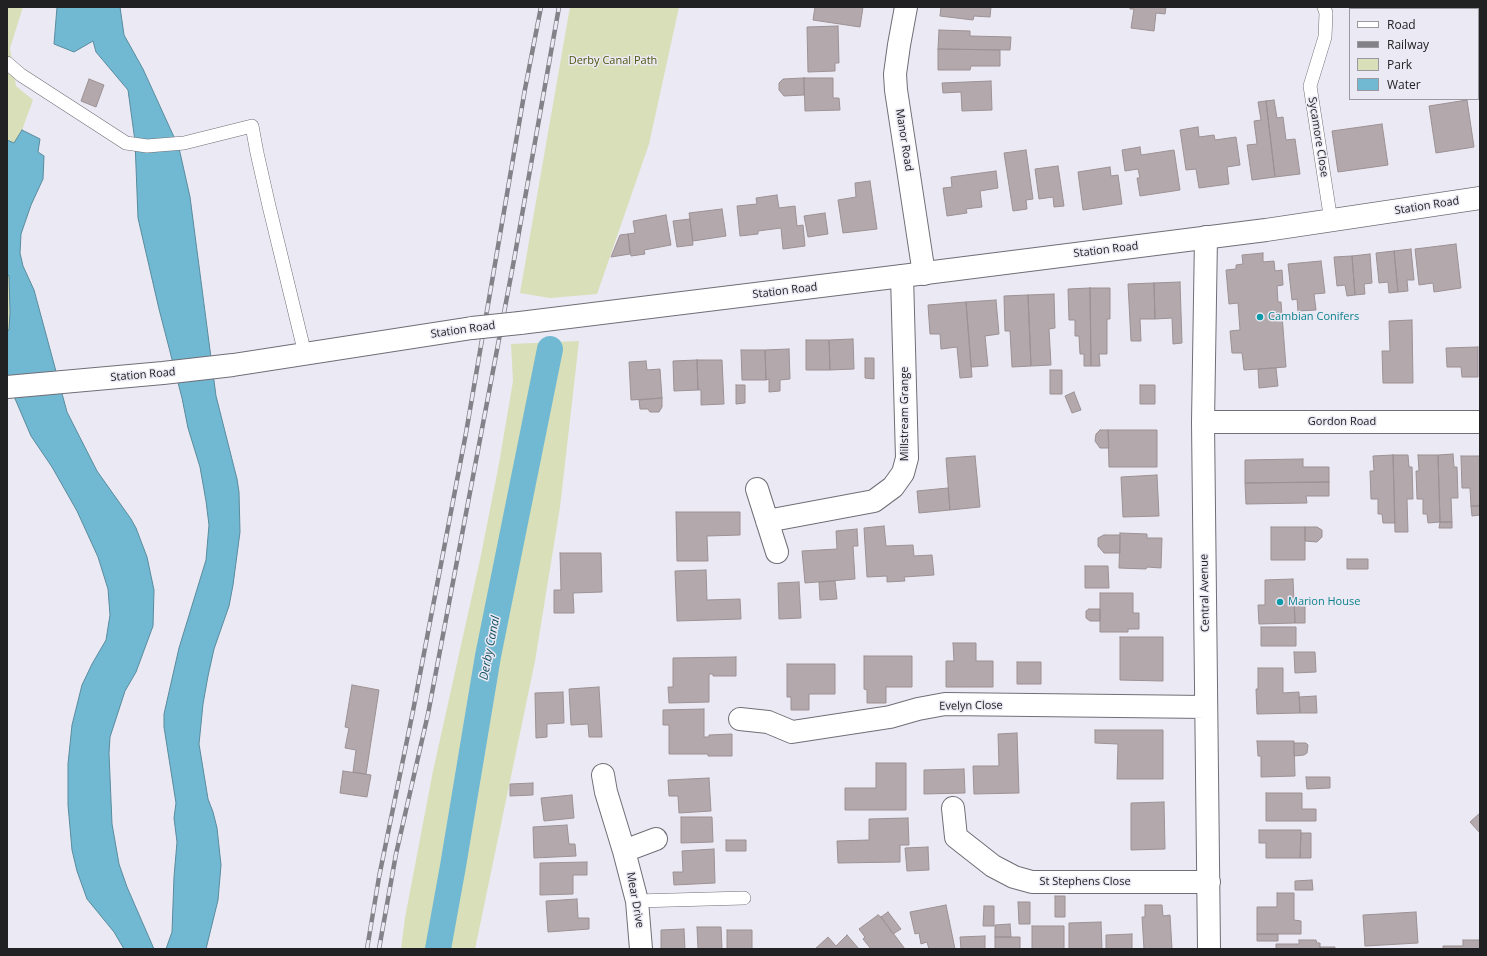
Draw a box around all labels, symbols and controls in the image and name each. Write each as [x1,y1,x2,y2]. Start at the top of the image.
legend [1349,8,1479,100]
text: Road [1387,16,1416,33]
text: Railway [1387,36,1429,53]
park label: Derby Canal Path [569,54,657,68]
text: Park [1387,56,1412,73]
text: Water [1387,76,1421,93]
street label: Sycamore Close [1305,96,1331,178]
street label: Manor Road [893,108,915,172]
street label: Station Road [1394,194,1460,218]
street label: Station Road [1073,239,1139,261]
street label: Station Road [752,280,818,302]
place label: Cambian Conifers [1268,310,1359,324]
marker: Cambian Conifers [1255,312,1265,322]
street label: Station Road [430,319,496,341]
street label: Station Road [110,366,176,384]
street label: Millstream Grange [898,367,912,461]
street label: Gordon Road [1308,415,1376,429]
street label: Central Avenue [1198,554,1212,632]
place label: Marion House [1288,595,1360,609]
marker: Marion House [1275,597,1285,607]
water label: Derby Canal [477,615,503,681]
street label: Evelyn Close [939,699,1003,713]
street label: Mear Drive [624,871,646,929]
street label: St Stephens Close [1039,875,1131,889]

